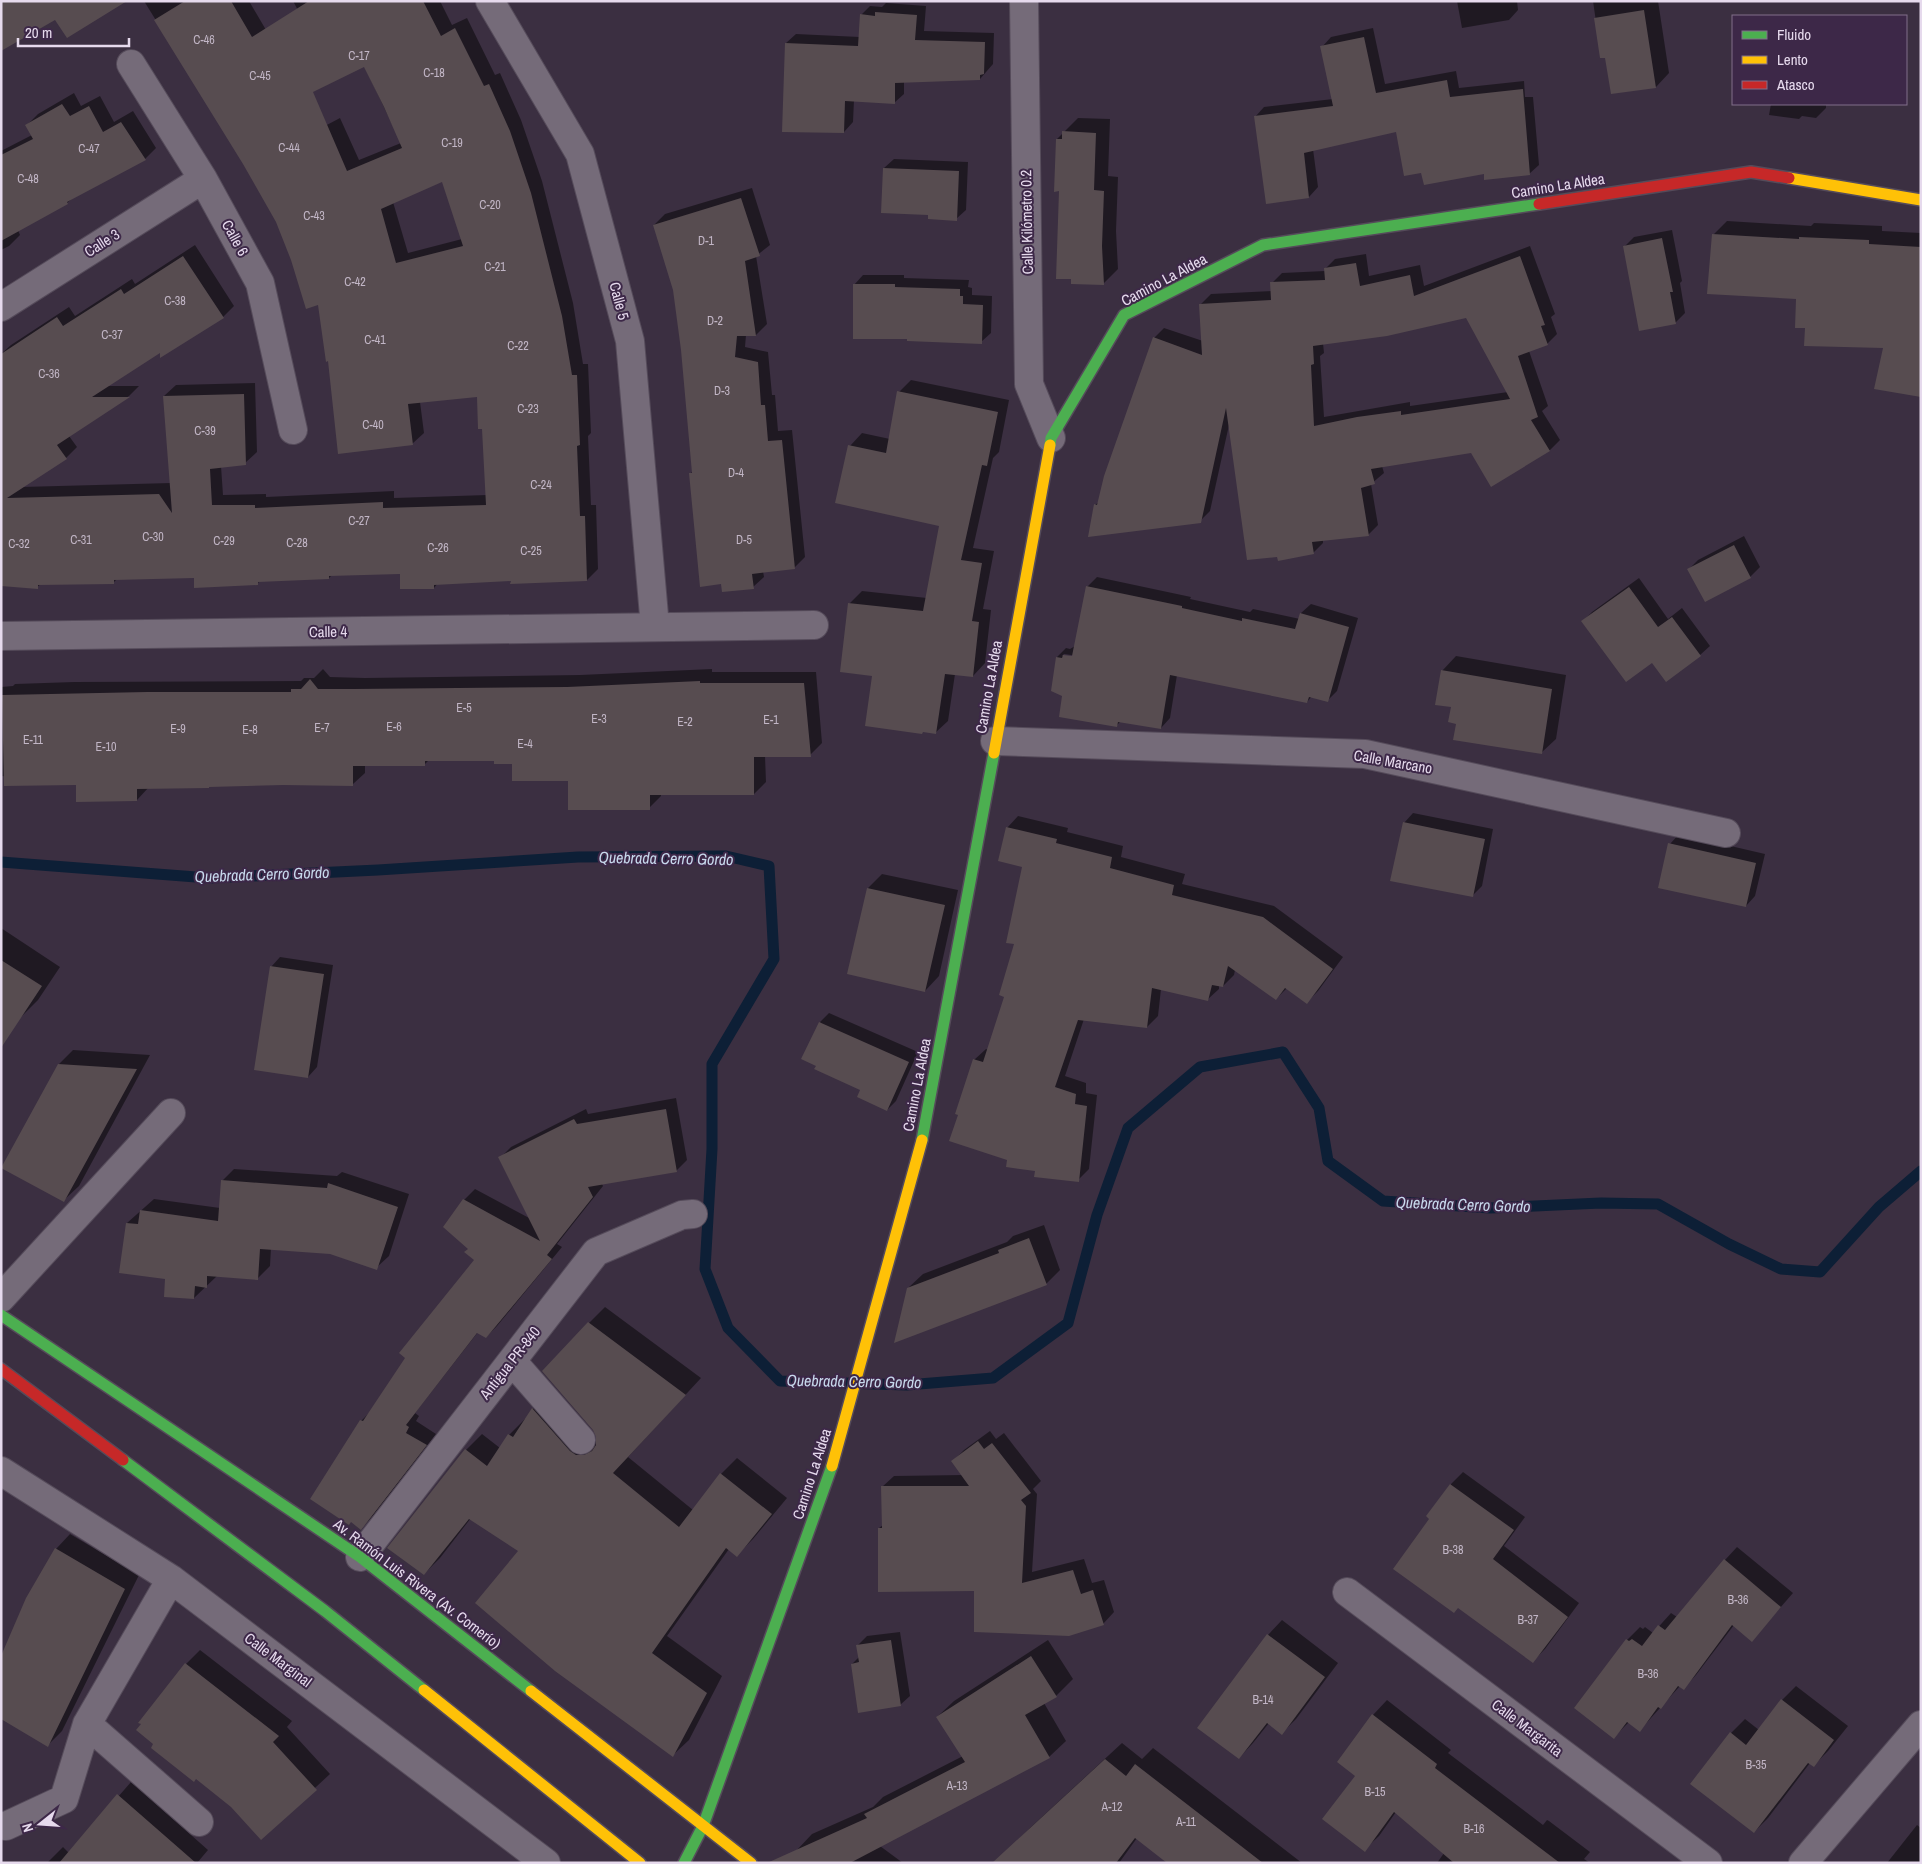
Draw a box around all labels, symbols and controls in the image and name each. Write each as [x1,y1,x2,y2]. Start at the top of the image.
scale bar [18,15,129,47]
legend [1732,15,1907,105]
text: 20 m [25,22,52,43]
text: Fluido [1777,24,1811,45]
house number: C-46 [193,32,215,48]
house number: C-17 [348,48,370,64]
text: Lento [1777,49,1808,70]
house number: C-18 [423,65,445,81]
house number: C-45 [249,68,271,84]
text: Atasco [1776,74,1815,95]
house number: C-19 [441,135,463,151]
house number: C-44 [278,140,300,156]
house number: C-47 [78,141,100,157]
street label: Camino La Aldea [1510,168,1606,203]
street label: Calle Kilómetro 0.2 [1015,169,1038,274]
house number: C-48 [17,171,39,187]
house number: C-20 [479,197,501,213]
house number: C-43 [303,208,325,224]
street label: Calle 6 [217,216,254,260]
street label: Calle 3 [80,223,124,262]
house number: D-1 [698,233,714,249]
street label: Camino La Aldea [1117,248,1210,311]
house number: C-21 [484,259,506,275]
house number: C-42 [344,274,366,290]
street label: Calle 5 [604,280,635,322]
house number: C-38 [164,293,186,309]
house number: D-2 [707,313,723,329]
house number: C-37 [101,327,123,343]
house number: C-41 [364,332,386,348]
house number: C-22 [507,338,529,354]
house number: C-36 [38,366,60,382]
house number: D-3 [714,383,730,399]
house number: C-23 [517,401,539,417]
house number: C-40 [362,417,384,433]
house number: C-39 [194,423,216,439]
house number: D-4 [728,465,744,481]
house number: C-24 [530,477,552,493]
house number: C-27 [348,513,370,529]
house number: C-30 [142,529,164,545]
house number: C-31 [70,532,92,548]
house number: D-5 [736,532,752,548]
house number: C-29 [213,533,235,549]
house number: C-28 [286,535,308,551]
house number: C-32 [8,536,30,552]
house number: C-26 [427,540,449,556]
house number: C-25 [520,543,542,559]
street label: Calle 4 [309,621,347,642]
street label: Camino La Aldea [970,638,1007,735]
house number: E-5 [456,700,472,716]
house number: E-3 [591,711,607,727]
house number: E-1 [763,712,779,728]
house number: E-2 [677,714,693,730]
house number: E-6 [386,719,402,735]
house number: E-7 [314,720,330,736]
house number: E-9 [170,721,186,737]
house number: E-8 [242,722,258,738]
house number: E-11 [23,732,44,748]
house number: E-4 [517,736,533,752]
house number: E-10 [96,739,116,755]
street label: Calle Marcano [1352,744,1434,779]
water label: Quebrada Cerro Gordo [598,846,734,870]
water label: Quebrada Cerro Gordo [194,861,330,887]
street label: Camino La Aldea [897,1036,936,1133]
water label: Quebrada Cerro Gordo [1395,1191,1531,1217]
street label: Antigua PR-840 [474,1322,545,1404]
water label: Quebrada Cerro Gordo [786,1369,922,1393]
street label: Camino La Aldea [787,1426,836,1522]
street label: Av. Ramón Luis Rivera (Av. Comerío) [328,1513,505,1654]
house number: B-38 [1443,1542,1463,1558]
house number: B-36 [1728,1592,1748,1608]
house number: B-37 [1518,1612,1539,1628]
street label: Calle Marginal [240,1627,316,1692]
house number: B-36 [1638,1666,1658,1682]
house number: B-14 [1253,1692,1274,1708]
street label: Calle Margarita [1487,1694,1567,1761]
house number: B-35 [1746,1757,1767,1773]
house number: A-13 [946,1778,967,1794]
house number: B-15 [1365,1784,1386,1800]
north arrow [15,1799,65,1849]
house number: A-12 [1101,1799,1122,1815]
house number: A-11 [1175,1814,1197,1830]
text: N [18,1821,37,1834]
house number: B-16 [1464,1821,1484,1837]

